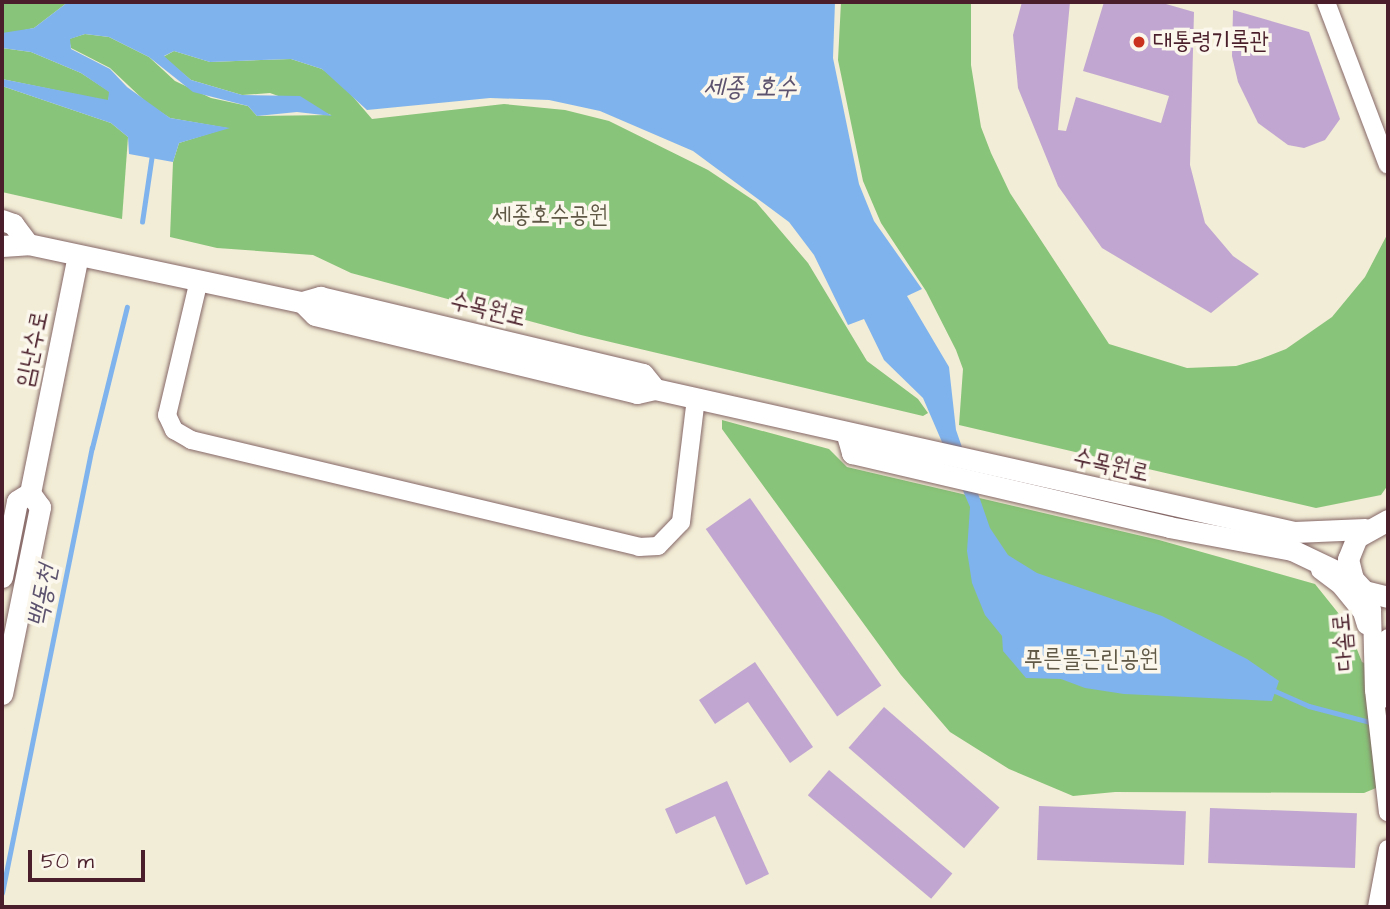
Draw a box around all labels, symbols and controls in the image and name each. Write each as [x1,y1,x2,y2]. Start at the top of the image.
place label: 대통령기록관 [1153,28,1269,56]
marker: 대통령기록관 [1131,34,1147,50]
water label: 세종 호수 [703,72,797,104]
park label: 세종호수공원 [492,202,608,230]
street label: 수목원로 [447,287,529,333]
street label: 임난수로 [11,308,55,390]
street label: 수목원로 [1070,443,1152,489]
water label: 백동천 [22,562,64,630]
street label: 다솜로 [1327,612,1361,672]
park label: 푸른뜰근린공원 [1023,646,1159,674]
scale bar [32,836,149,880]
text: 50 m [41,847,94,876]

